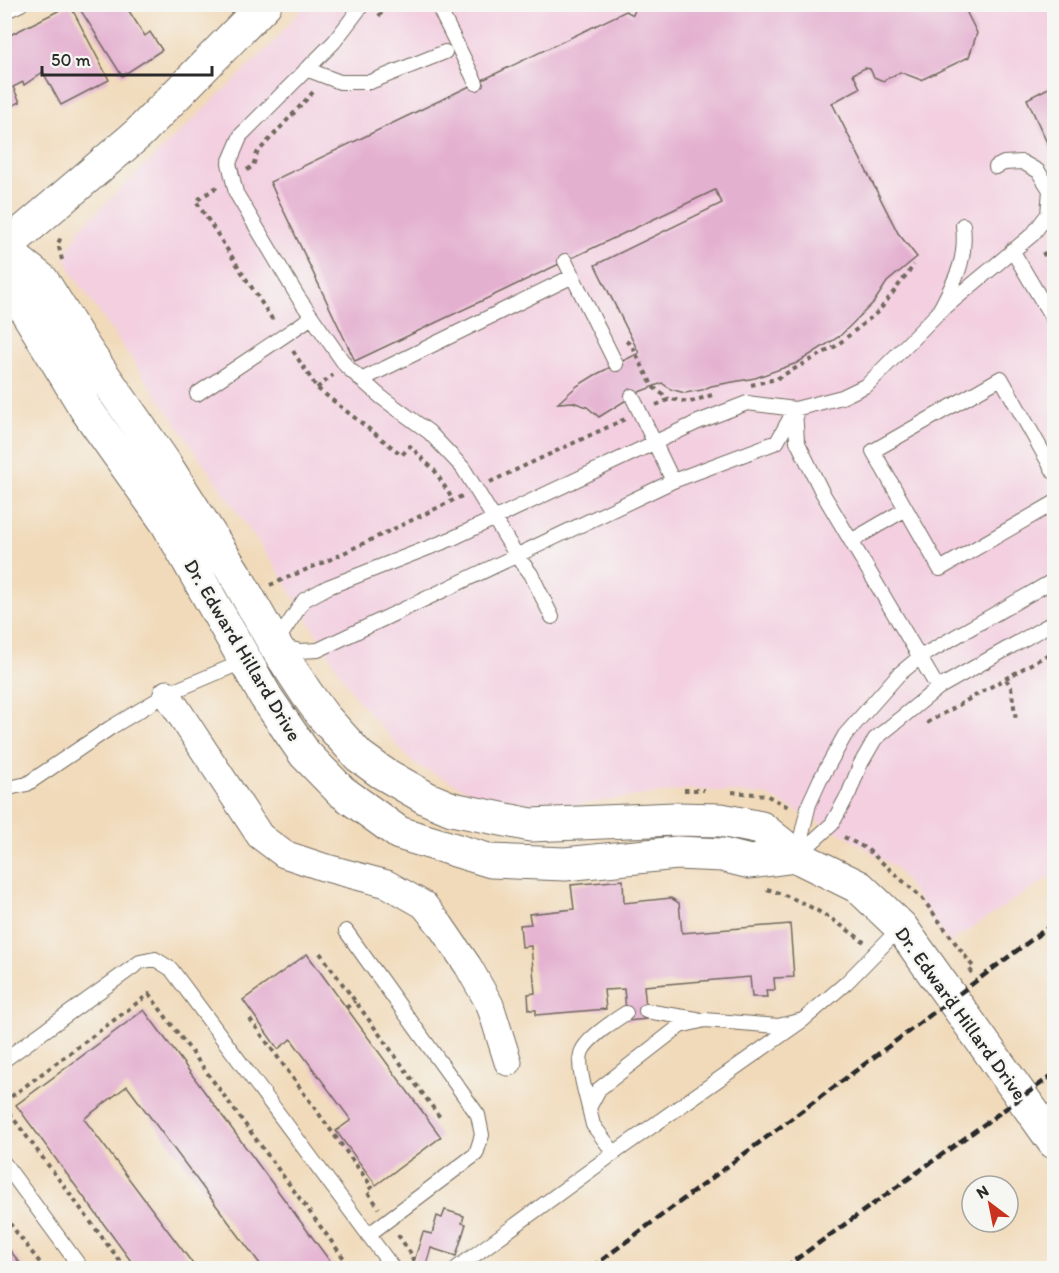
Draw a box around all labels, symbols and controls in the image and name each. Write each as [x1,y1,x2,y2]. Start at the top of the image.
scale bar [42,39,212,77]
text: 50 m [51,49,91,71]
street label: Dr. Edward Hillard Drive [179,555,307,745]
street label: Dr. Edward Hillard Drive [890,922,1032,1104]
north arrow [960,1174,1020,1234]
text: N [973,1181,992,1203]

